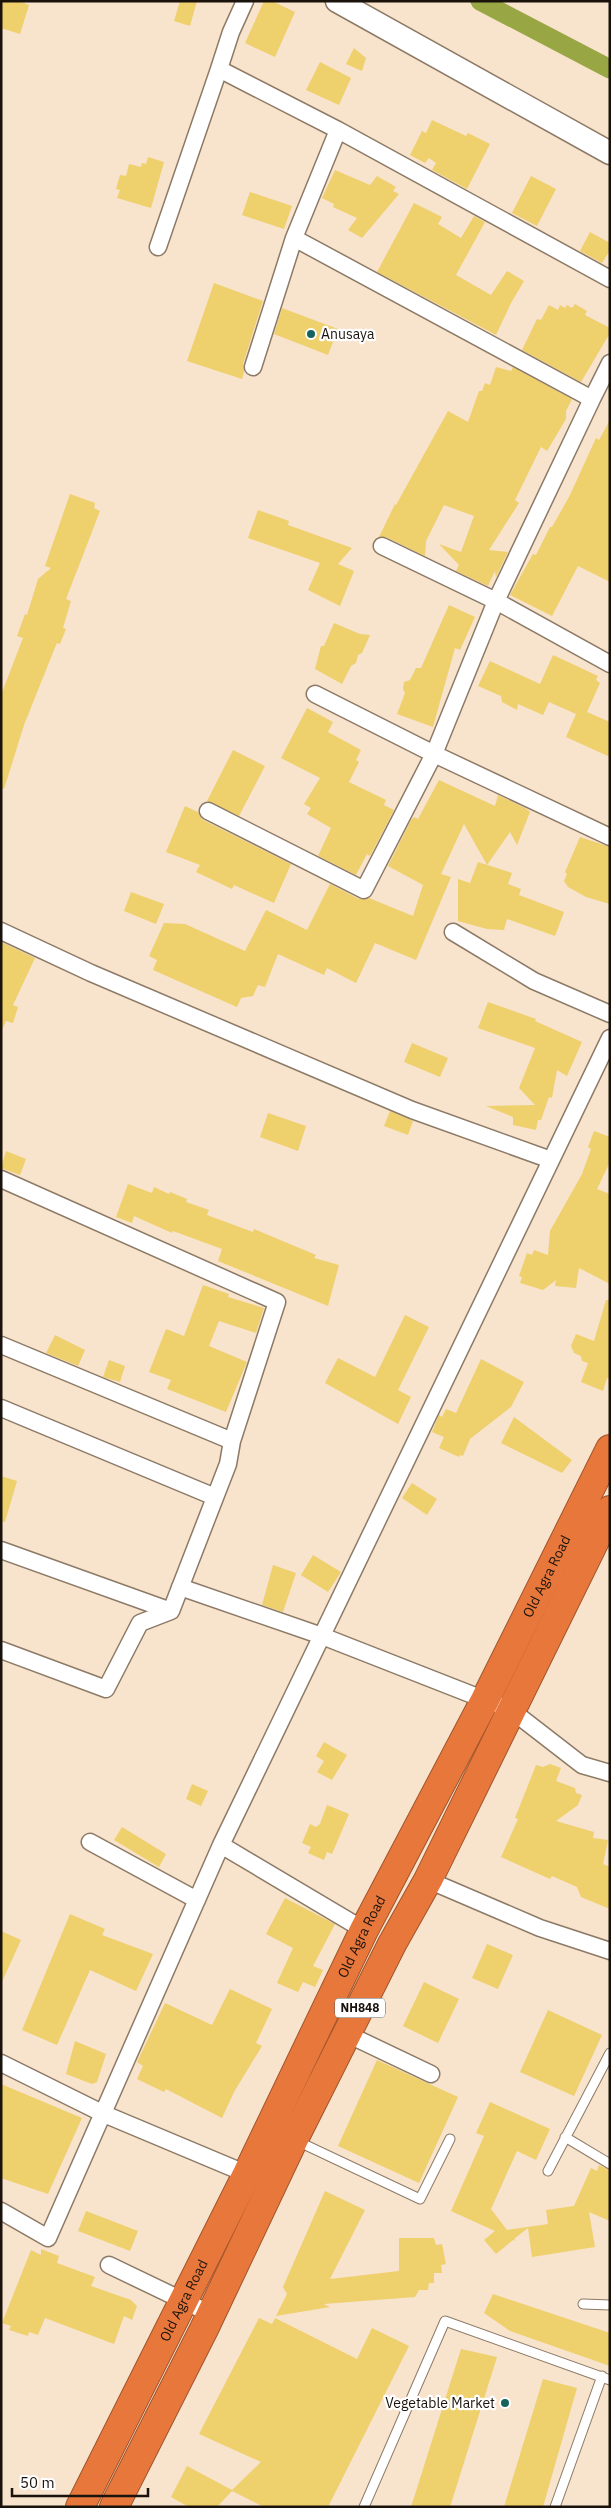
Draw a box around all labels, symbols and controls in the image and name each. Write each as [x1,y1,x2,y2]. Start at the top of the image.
place label: Anusaya [321,325,375,343]
marker: Anusaya [305,328,317,340]
street label: Old Agra Road [518,1532,575,1621]
street label: Old Agra Road [333,1892,390,1981]
road number: NH848 [335,1999,385,2018]
street label: Old Agra Road [155,2256,212,2345]
place label: Vegetable Market [385,2394,495,2412]
marker: Vegetable Market [499,2397,511,2409]
scale bar [12,2466,149,2498]
text: 50 m [20,2473,55,2492]

